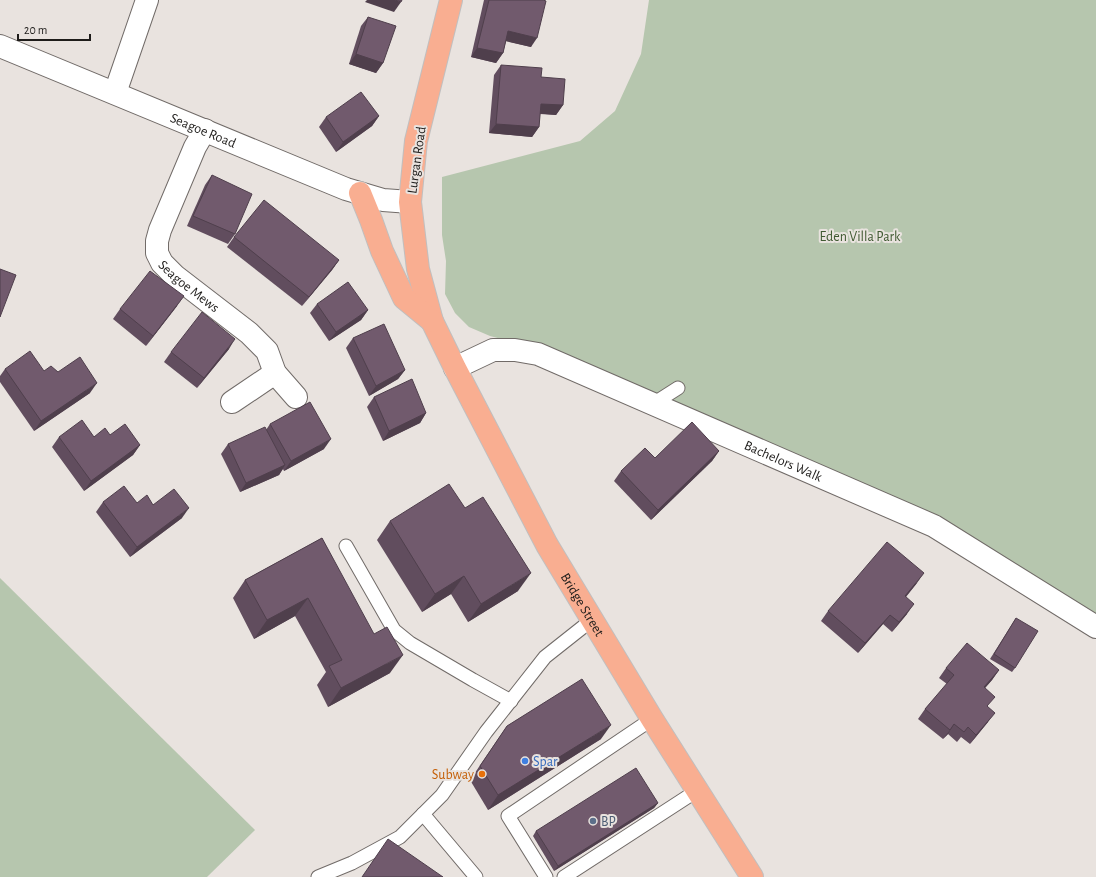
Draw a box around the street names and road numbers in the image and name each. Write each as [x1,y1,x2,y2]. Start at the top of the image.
street label: Seagoe Road [168,111,238,151]
street label: Lurgan Road [405,126,429,195]
street label: Seagoe Mews [155,258,221,315]
street label: Bachelors Walk [742,438,825,485]
street label: Bridge Street [558,571,607,639]

